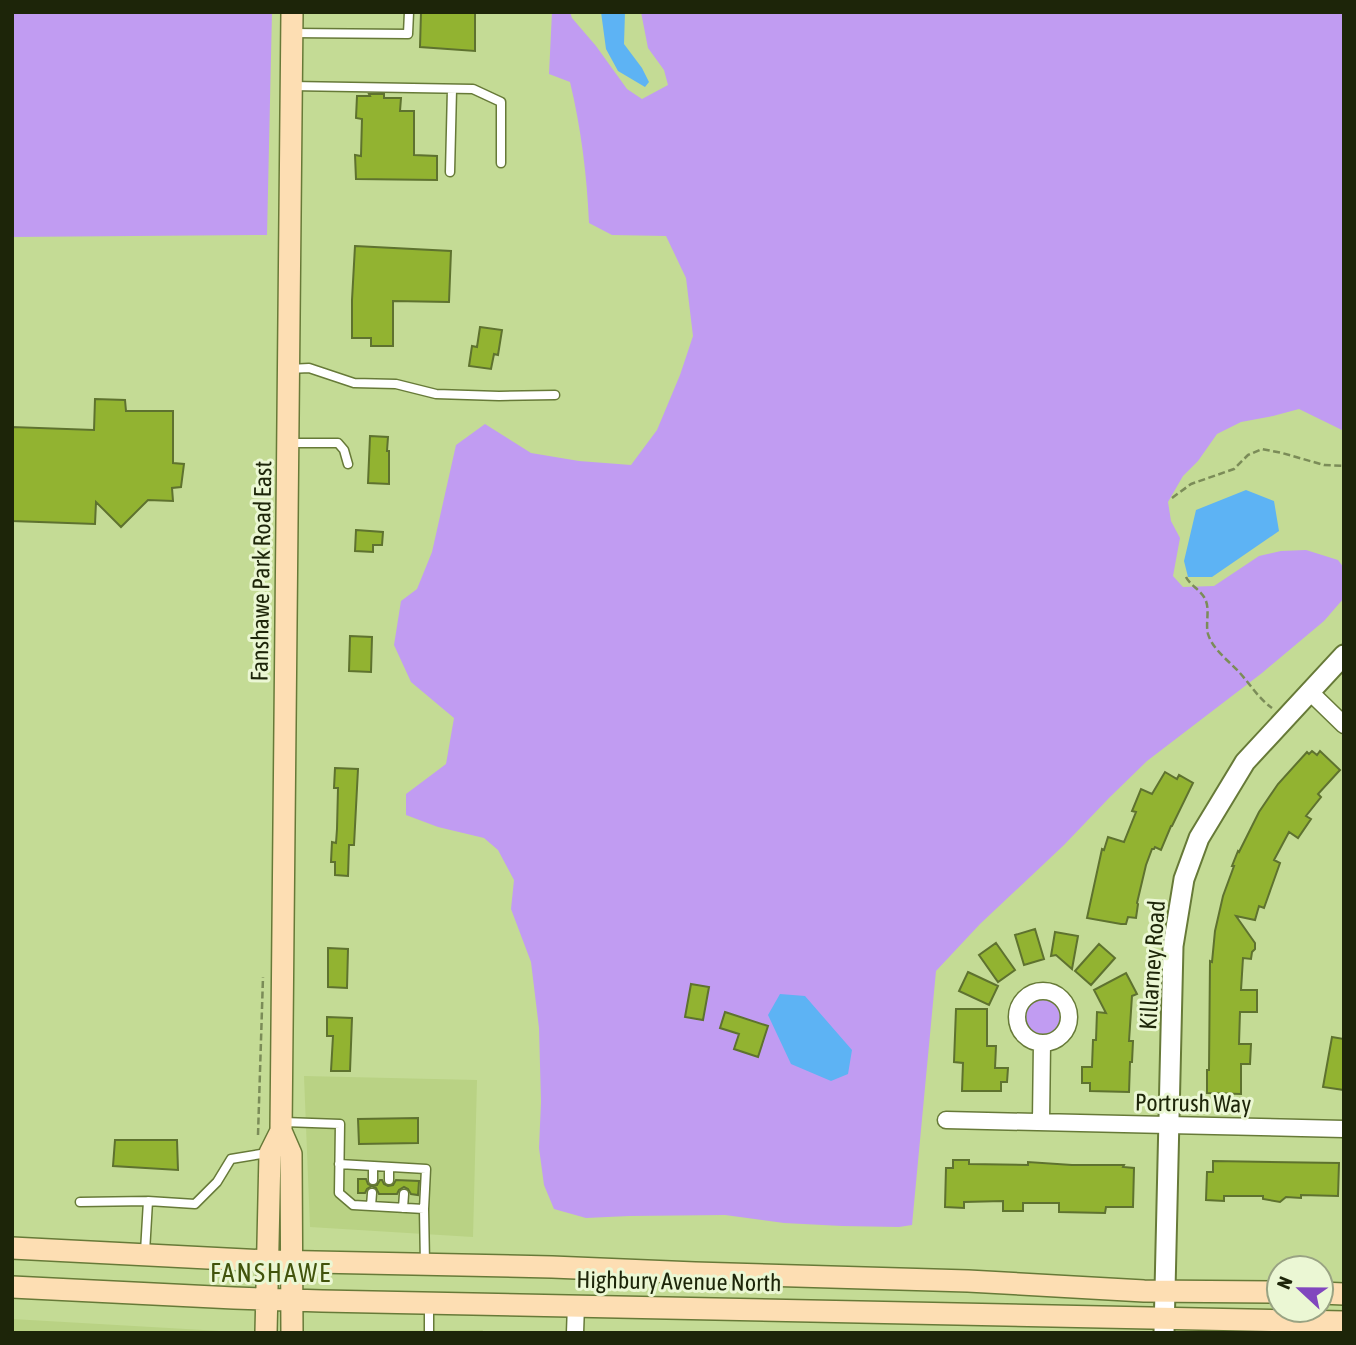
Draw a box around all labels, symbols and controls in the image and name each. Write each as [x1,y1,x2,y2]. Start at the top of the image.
street label: Fanshawe Park Road East [246,460,276,682]
street label: Killarney Road [1134,899,1170,1031]
street label: Portrush Way [1135,1088,1252,1118]
north arrow [1265,1254,1335,1324]
district label: FANSHAWE [210,1258,332,1288]
street label: Highbury Avenue North [576,1266,782,1296]
text: N [1272,1273,1297,1292]

